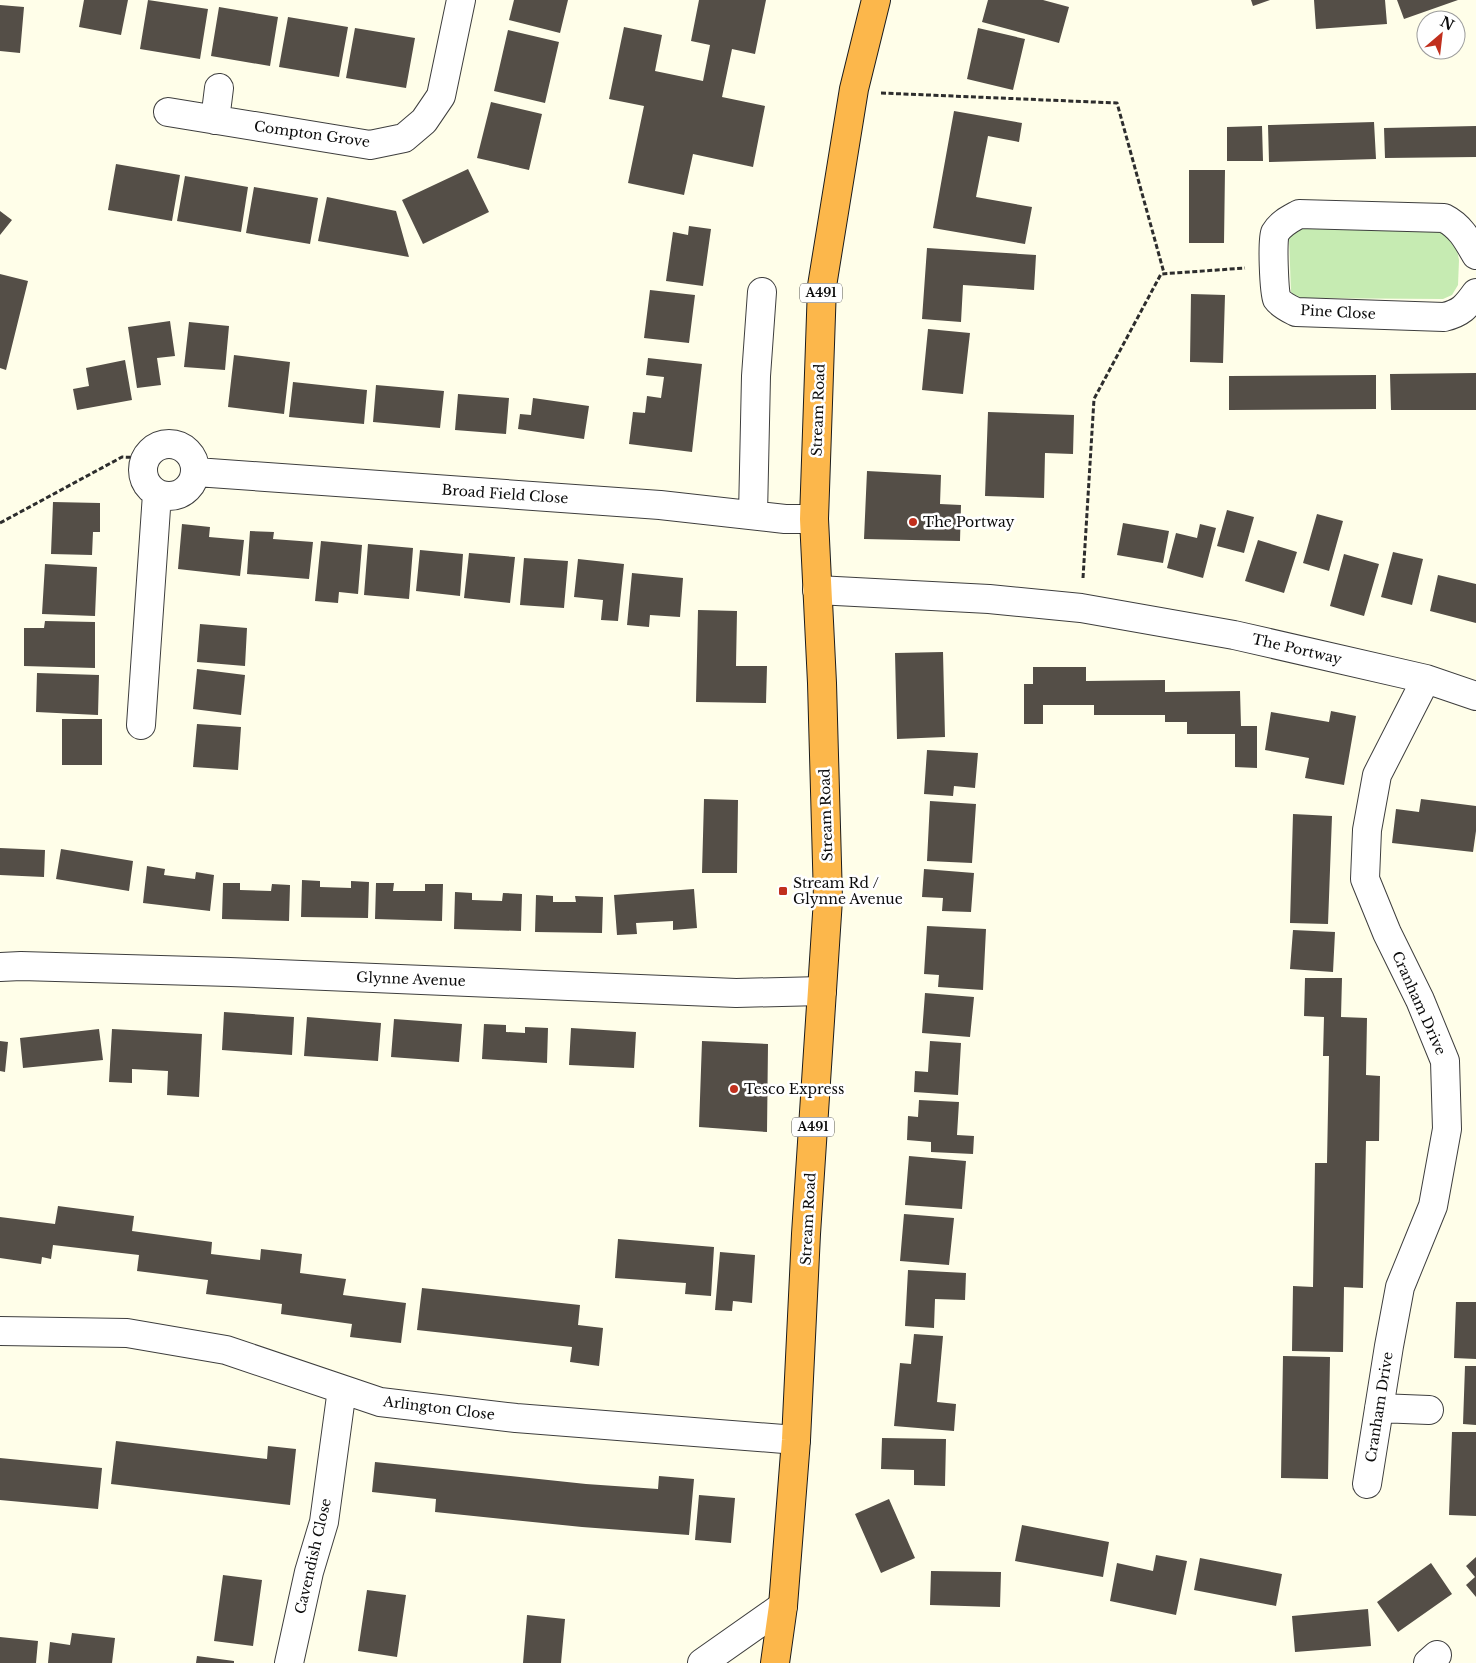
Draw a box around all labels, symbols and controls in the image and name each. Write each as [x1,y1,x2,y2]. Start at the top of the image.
north arrow [1416,10,1466,60]
text: N [1437,12,1457,35]
street label: Compton Grove [253,117,371,151]
road number: A491 [800,284,842,302]
street label: Pine Close [1300,301,1376,323]
street label: Stream Road [807,363,829,457]
street label: Broad Field Close [441,481,569,507]
place label: The Portway [923,513,1014,531]
marker: The Portway [907,516,919,528]
street label: The Portway [1250,630,1344,668]
street label: Stream Road [815,768,837,862]
place label: Stream Rd / Glynne Avenue [793,874,903,908]
marker: Stream Rd / Glynne Avenue [777,885,789,897]
street label: Cranham Drive [1388,948,1450,1058]
street label: Glynne Avenue [356,968,466,990]
place label: Tesco Express [744,1080,844,1098]
marker: Tesco Express [728,1083,740,1095]
road number: A491 [792,1118,834,1136]
street label: Stream Road [797,1172,819,1266]
street label: Cranham Drive [1361,1350,1397,1464]
street label: Arlington Close [381,1392,496,1424]
street label: Cavendish Close [291,1496,335,1616]

